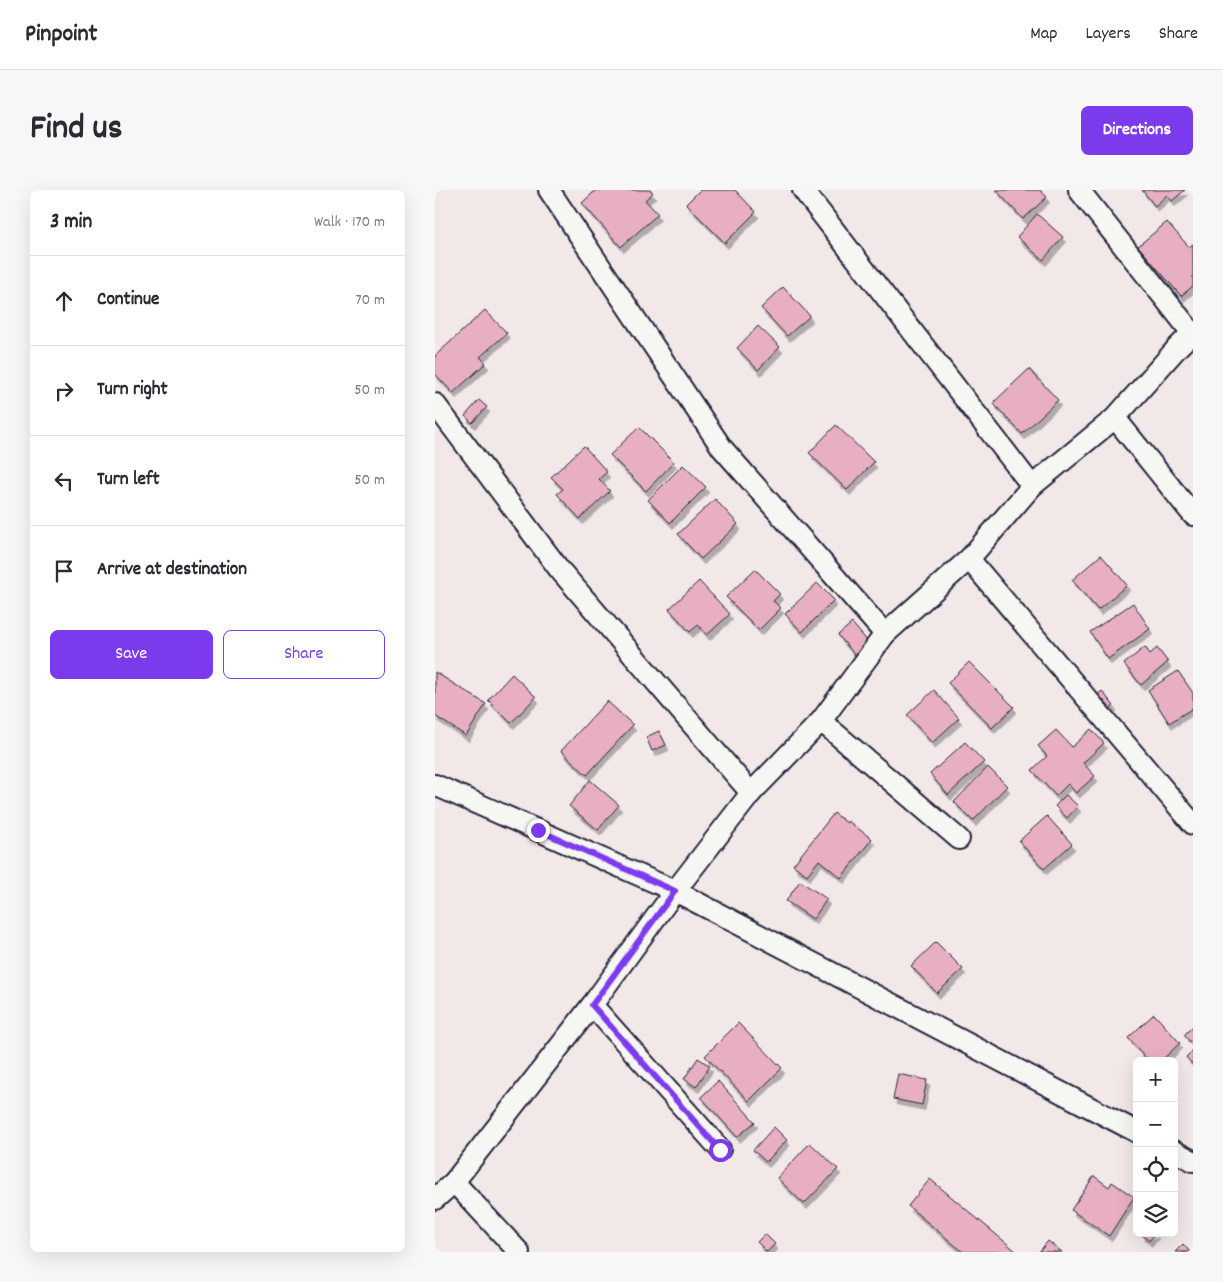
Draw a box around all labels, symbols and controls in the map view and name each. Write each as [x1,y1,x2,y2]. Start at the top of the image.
text: Pinpoint [25,18,97,52]
text: Map [1030,22,1057,47]
text: Layers [1085,22,1131,47]
text: Share [1159,22,1198,47]
text: Find us [30,105,122,155]
button: Directions [1081,106,1193,155]
text: 3 min [50,208,92,238]
text: Walk · 170 m [314,211,385,234]
icon: ahead [50,287,78,315]
text: Continue [97,287,159,314]
text: 70 m [355,289,385,312]
icon: right [50,377,78,405]
text: Turn right [97,377,168,404]
text: 50 m [354,379,385,402]
icon: left [50,467,78,495]
text: Turn left [97,467,160,494]
text: 50 m [354,469,385,492]
icon: arrive [50,557,78,585]
text: Arrive at destination [97,557,247,584]
button: Save [50,630,213,679]
button: Share [223,630,385,679]
route end [527,819,550,842]
map controls [1133,1057,1178,1237]
button: + [1133,1057,1178,1102]
button: − [1133,1102,1178,1147]
route start [709,1139,732,1162]
button: locate [1133,1147,1178,1192]
button: layers [1133,1192,1178,1237]

